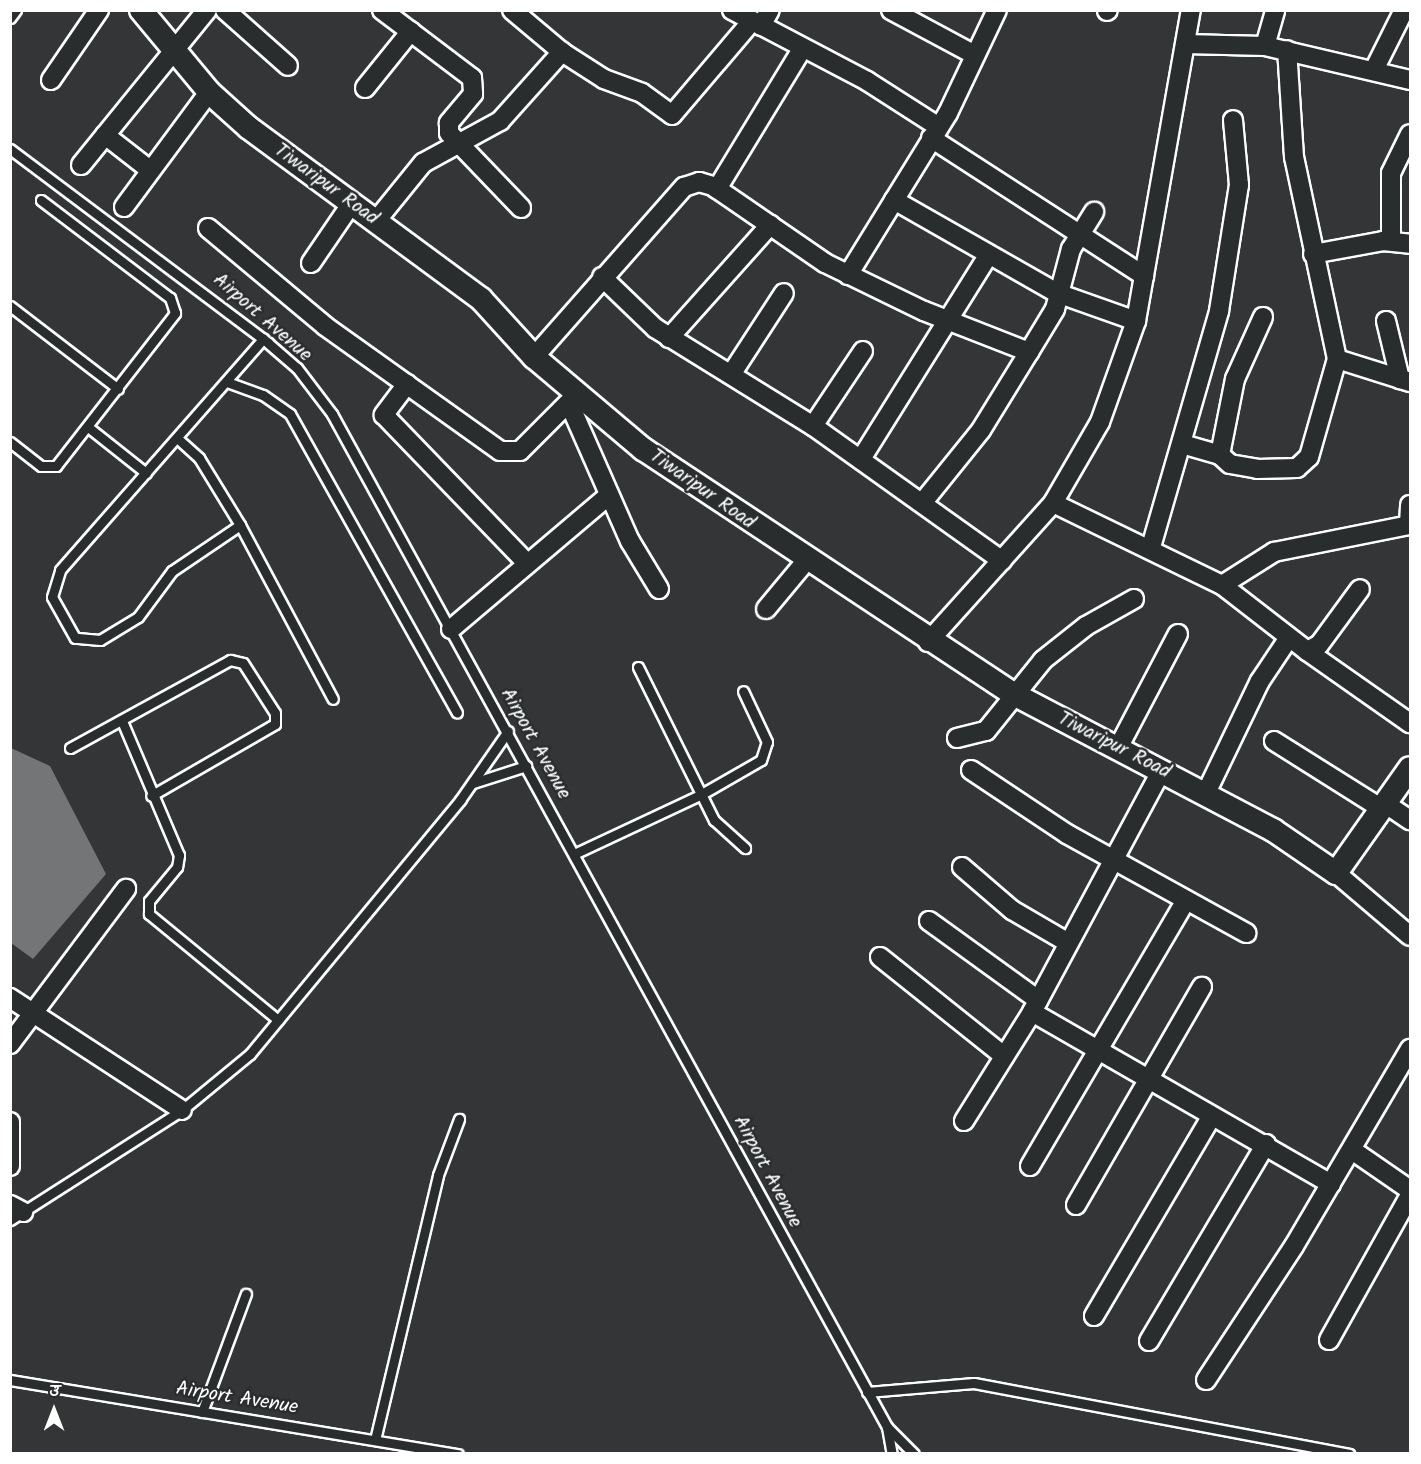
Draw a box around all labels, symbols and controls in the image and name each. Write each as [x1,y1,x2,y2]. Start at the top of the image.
street label: Tiwaripur Road [269,139,383,231]
street label: Airport Avenue [208,268,316,368]
street label: Tiwaripur Road [644,445,760,535]
street label: Airport Avenue [495,684,575,804]
street label: Tiwaripur Road [1053,707,1175,785]
street label: Airport Avenue [727,1112,807,1232]
street label: Airport Avenue [174,1377,300,1421]
text: उ [49,1379,59,1404]
north arrow [24,1380,84,1440]

